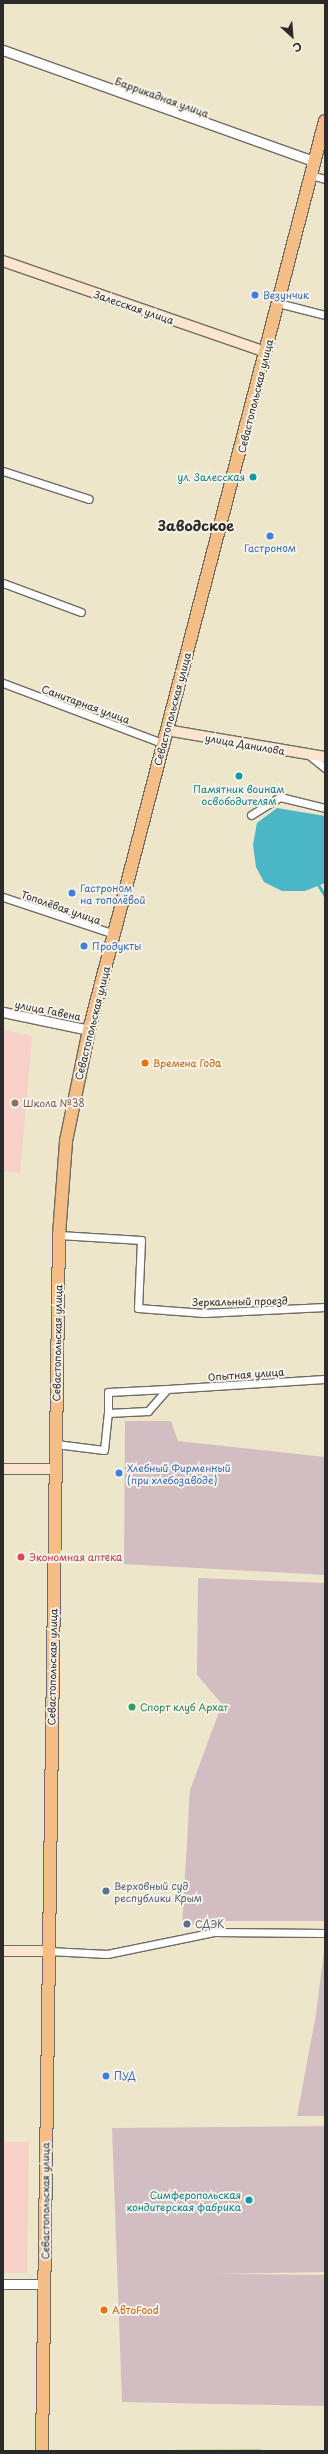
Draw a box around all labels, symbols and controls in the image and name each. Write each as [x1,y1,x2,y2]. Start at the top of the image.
north arrow [272,16,312,56]
text: С [290,38,305,57]
street label: Баррикадная улица [113,74,211,120]
street label: Залесская улица [92,288,176,326]
place label: Везунчик [263,289,309,301]
marker: Везунчик [250,290,260,300]
street label: Севастопольская улица [235,337,275,455]
place label: ул. Залесская [177,471,245,483]
marker: ул. Залесская [248,472,258,482]
district label: Заводское [158,518,234,534]
marker: Гастроном [265,531,275,541]
place label: Гастроном [244,542,296,554]
street label: Севастопольская улица [151,651,193,767]
street label: Санитарная улица [40,682,132,726]
street label: улица Данилова [204,731,286,757]
marker: Памятник воинам освободителям [234,771,244,781]
place label: Памятник воинам освободителям [193,782,285,806]
place label: Гастроном на тополёвой [80,881,146,904]
street label: Тополёвая улица [19,888,103,926]
marker: Гастроном на тополёвой [67,888,77,898]
place label: Продукты [92,940,141,952]
marker: Продукты [79,941,89,951]
street label: Севастопольская улица [72,964,112,1082]
street label: улица Гавена [14,998,82,1022]
place label: Времена Года [153,1057,222,1069]
marker: Времена Года [140,1058,150,1068]
place label: Школа №38 [23,1097,85,1109]
marker: Школа №38 [10,1098,20,1108]
street label: Севастопольская улица [50,1284,64,1402]
street label: Зеркальный проезд [192,1294,288,1308]
street label: Опытная улица [207,1365,285,1383]
place label: Хлебный Фирменный (при хлебозаводе) [127,1461,231,1484]
marker: Хлебный Фирменный (при хлебозаводе) [114,1468,124,1478]
place label: Экономная аптека [29,1551,123,1563]
marker: Экономная аптека [16,1552,26,1562]
street label: Севастопольская улица [45,1608,59,1726]
place label: Спорт клуб Архат [140,1701,229,1713]
marker: Спорт клуб Архат [127,1702,137,1712]
place label: Верховный суд республики Крым [114,1879,203,1902]
marker: Верховный суд республики Крым [101,1886,111,1896]
place label: СДЭК [195,1918,224,1930]
marker: СДЭК [182,1919,192,1929]
place label: ПУД [114,2070,136,2082]
marker: ПУД [101,2071,111,2081]
street label: Севастопольская улица [39,2142,51,2260]
place label: Симферопольская кондитерская фабрика [126,2188,241,2212]
marker: Симферопольская кондитерская фабрика [244,2195,254,2205]
place label: АвтоFood [112,2304,159,2316]
marker: АвтоFood [99,2305,109,2315]

